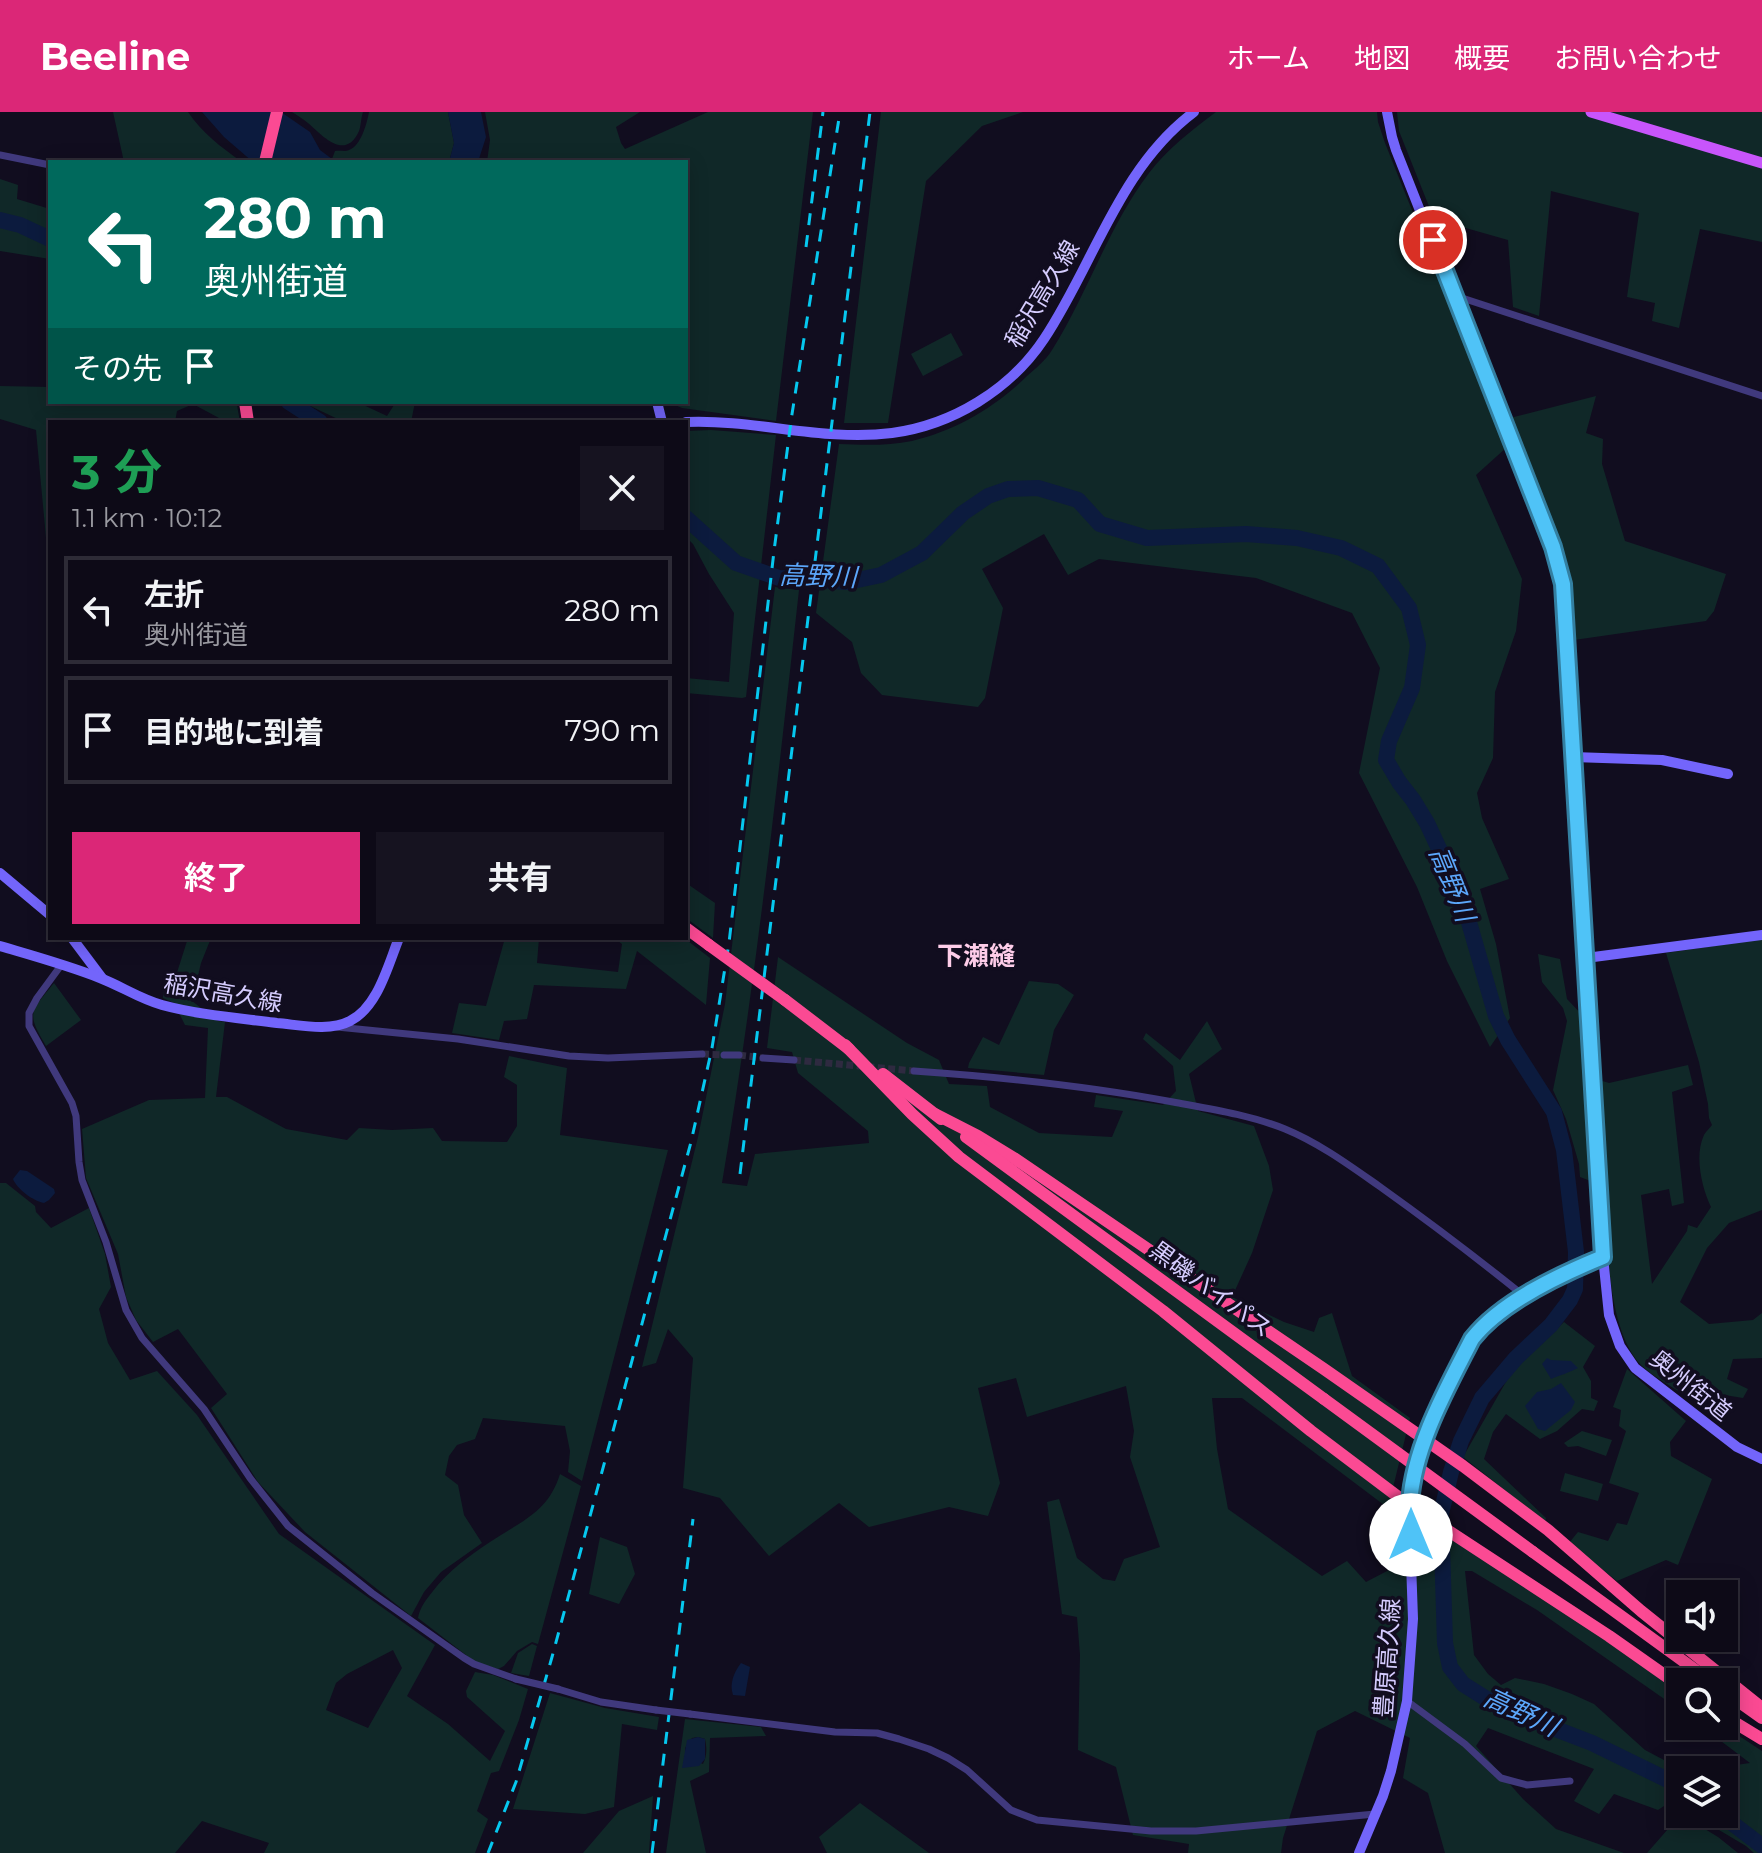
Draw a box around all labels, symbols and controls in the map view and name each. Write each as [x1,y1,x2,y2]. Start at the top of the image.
text: Beeline [40,33,190,80]
text: ホーム [1227,41,1310,75]
text: 地図 [1354,41,1410,75]
text: 概要 [1454,41,1510,75]
text: お問い合わせ [1554,41,1722,75]
text: 280 m [204,184,387,252]
icon: left [72,192,176,296]
pin [1399,206,1467,274]
icon: arrive [1411,218,1455,262]
street label: 稲沢高久線 [999,235,1085,353]
text: 奥州街道 [204,259,348,303]
icon: arrive [178,344,222,388]
text: その先 [72,350,162,387]
text: 3 分 [72,443,162,501]
button: close [580,446,664,530]
text: 1.1 km · 10:12 [72,502,222,534]
water label: 高野川 [778,559,861,593]
text: 左折 [144,576,204,613]
icon: left [76,588,120,632]
text: 280 m [564,592,660,629]
text: 奥州街道 [144,619,248,651]
icon: arrive [76,708,120,752]
text: 790 m [565,712,660,749]
text: 目的地に到着 [144,714,324,751]
button: 終了 [72,832,360,924]
button: 共有 [376,832,664,924]
water label: 高野川 [1423,842,1483,929]
district label: 下瀬縫 [937,940,1015,972]
street label: 稲沢高久線 [161,968,285,1018]
street label: 黒磯バイパス [1144,1235,1278,1343]
street label: 奥州街道 [1645,1344,1737,1426]
position arrow [1369,1493,1453,1577]
map controls [1666,1580,1738,1828]
button: sound [1666,1580,1738,1652]
street label: 豊原高久線 [1368,1597,1406,1719]
button: search [1666,1668,1738,1740]
water label: 高野川 [1479,1681,1566,1744]
button: layers [1666,1756,1738,1828]

